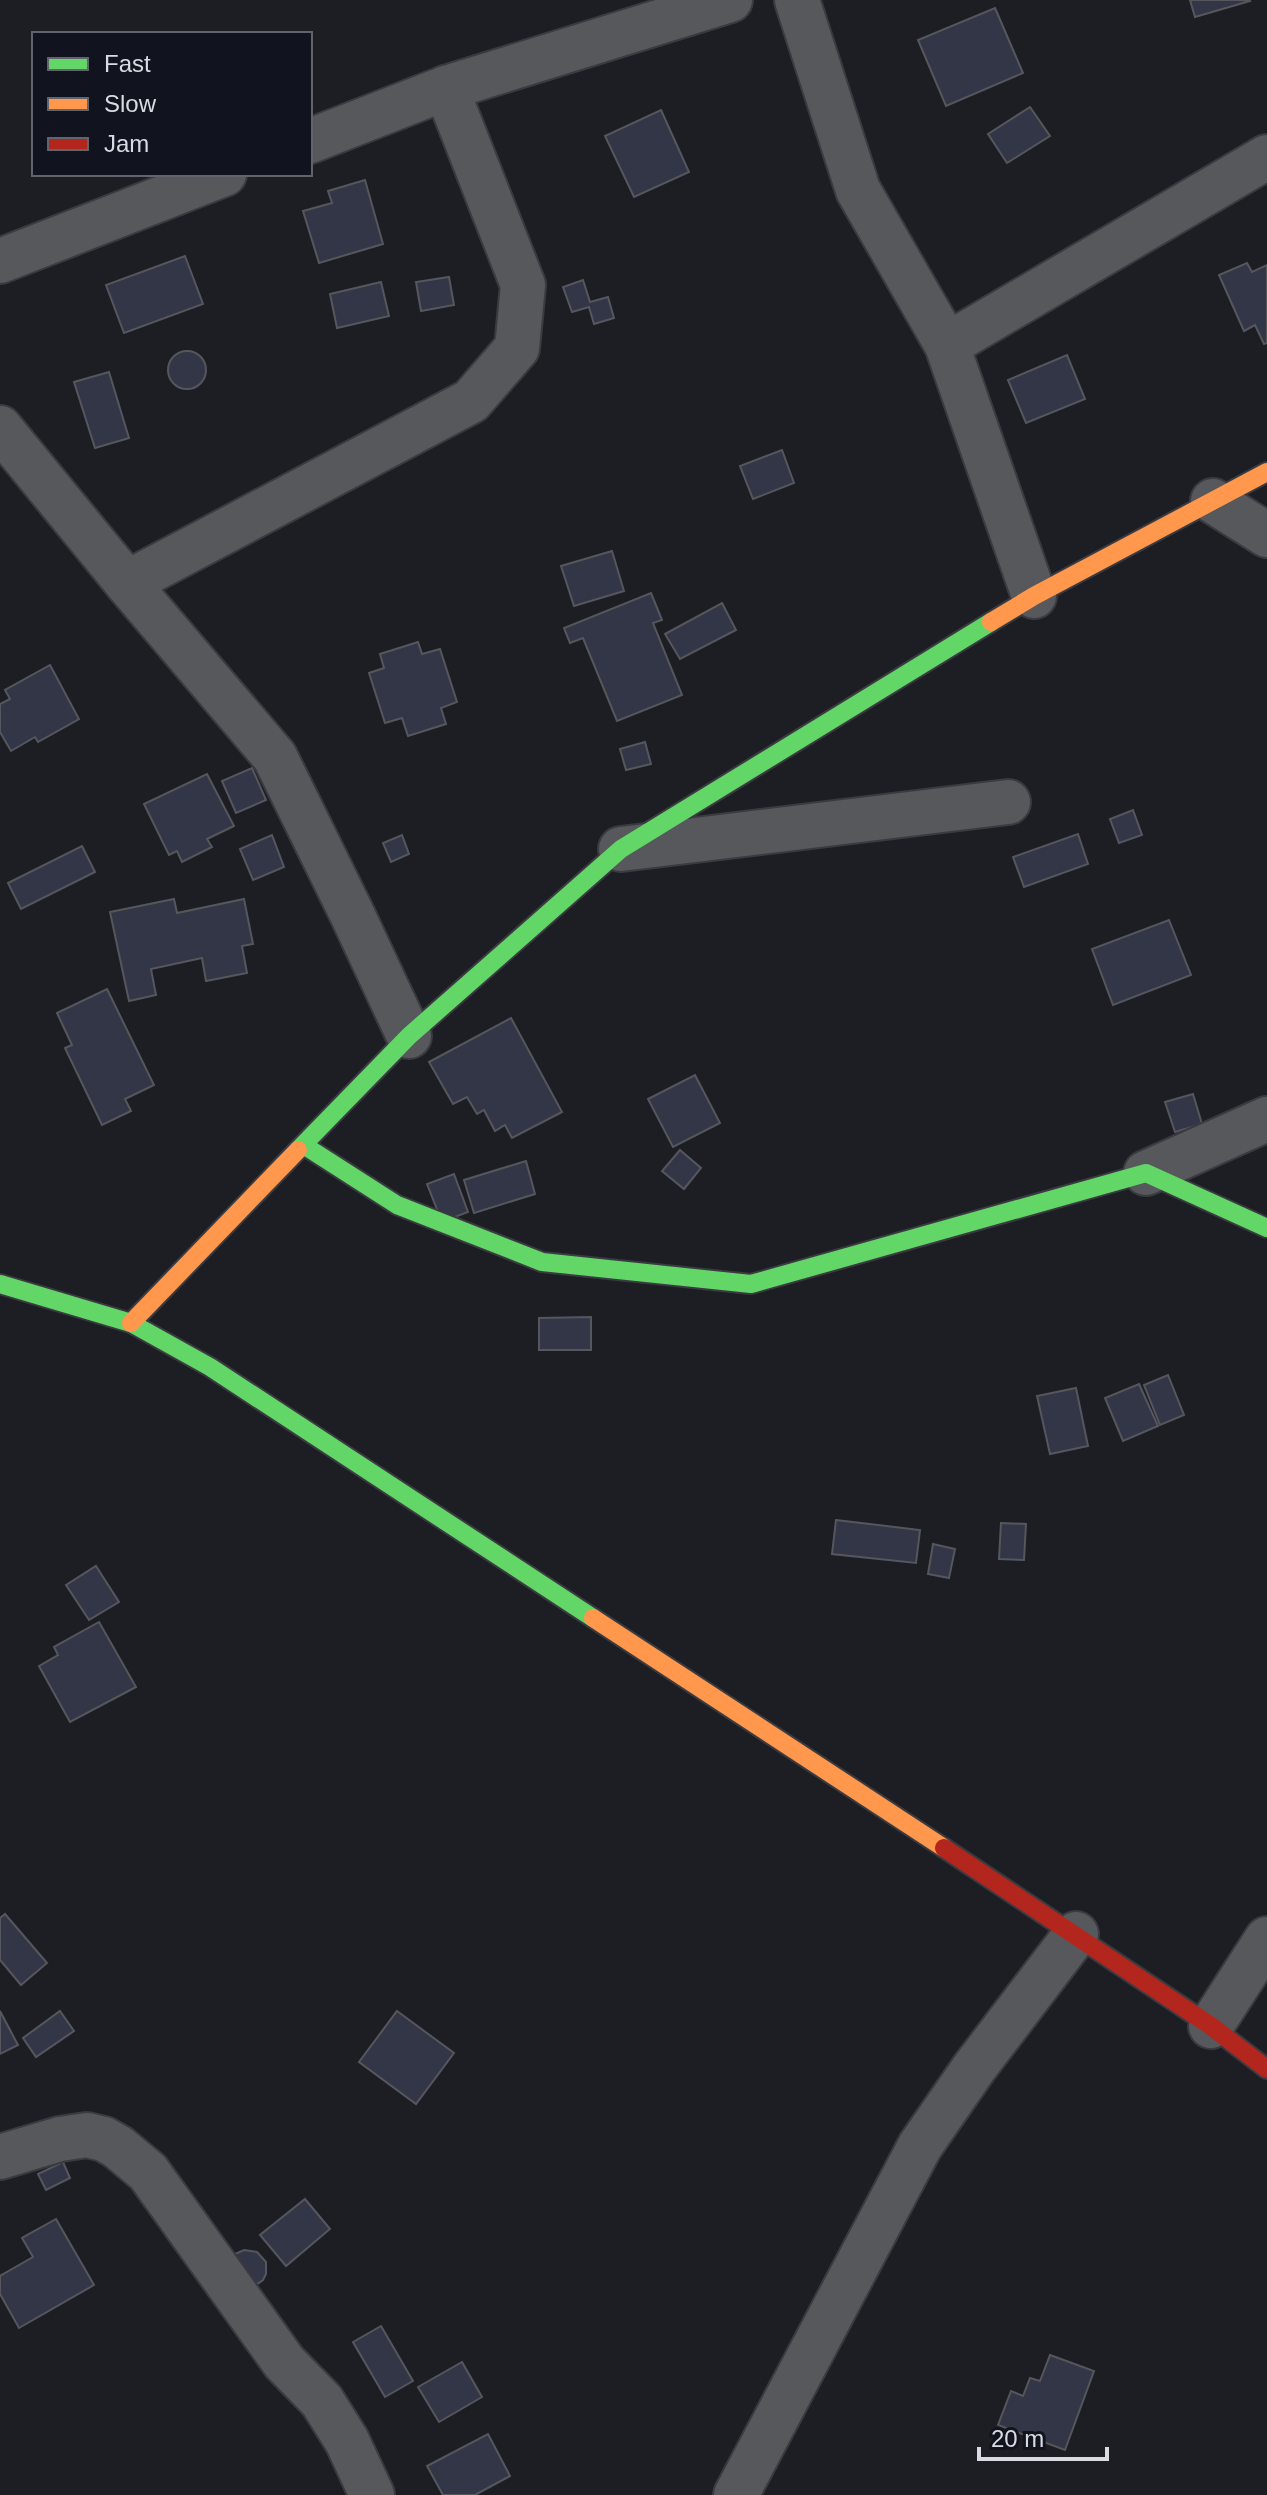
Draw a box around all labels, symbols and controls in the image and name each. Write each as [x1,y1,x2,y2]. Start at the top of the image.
legend [32,32,312,176]
text: Fast [104,50,151,77]
text: Slow [104,90,157,117]
text: Jam [104,130,149,157]
scale bar [979,2411,1107,2461]
text: 20 m [991,2425,1044,2452]

